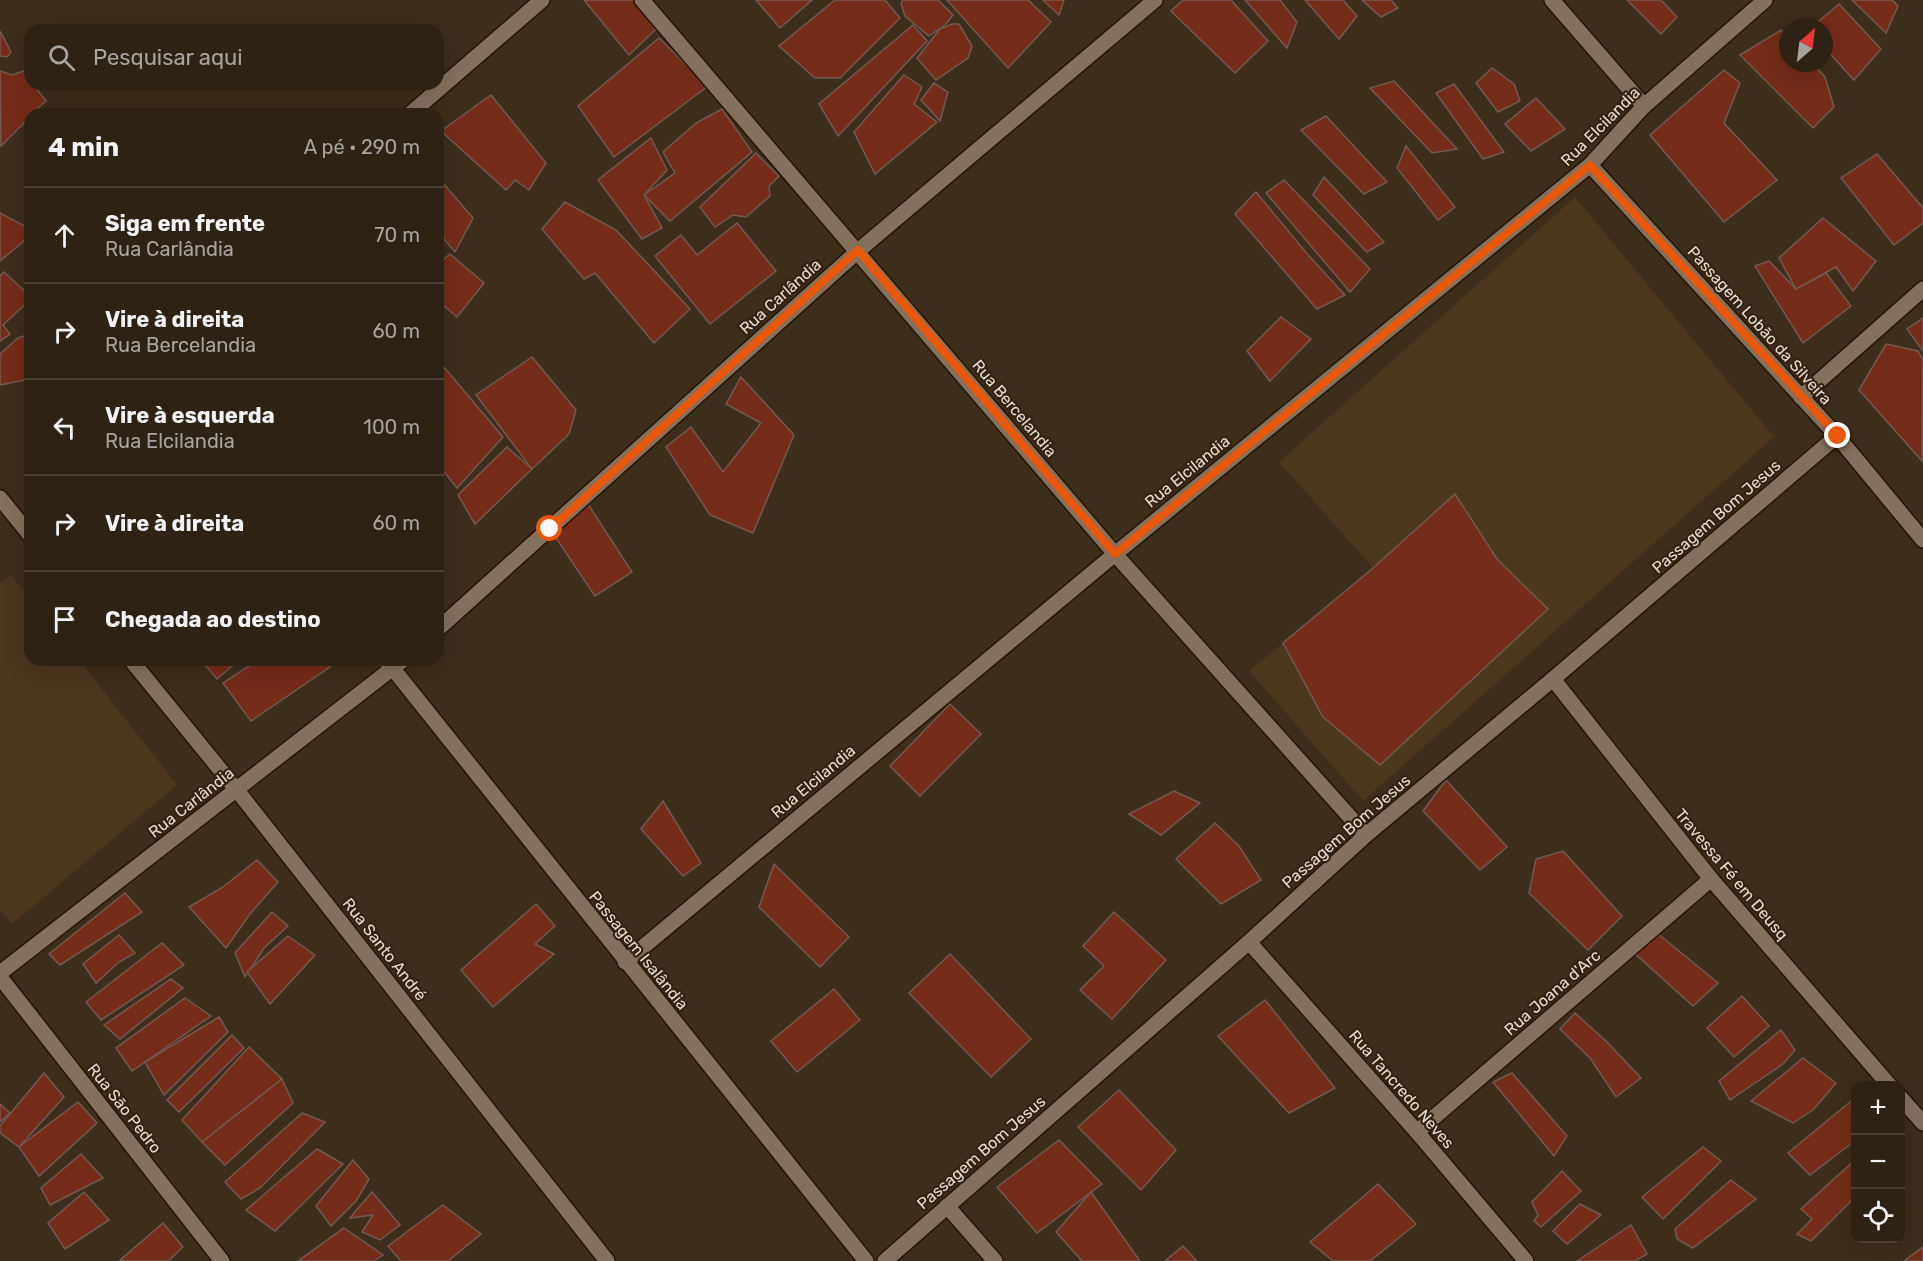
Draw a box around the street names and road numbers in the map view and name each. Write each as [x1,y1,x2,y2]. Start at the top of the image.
street label: Rua Elcilandia [1557,83,1644,170]
street label: Passagem Lobão da Silveira [1684,242,1836,408]
street label: Rua Carlândia [736,255,825,338]
street label: Rua Bercelandia [968,356,1061,461]
street label: Rua Elcilandia [1141,431,1234,511]
street label: Passagem Bom Jesus [1648,455,1784,577]
street label: Rua Elcilandia [767,741,859,822]
street label: Rua Carlândia [145,763,238,842]
street label: Passagem Bom Jesus [1278,770,1414,892]
street label: Travessa Fé em Deusq [1671,805,1792,944]
street label: Passagem Isalândia [585,887,692,1013]
street label: Rua Santo André [339,894,431,1004]
street label: Rua Joana d'Arc [1500,945,1604,1039]
street label: Rua Tancredo Neves [1345,1026,1458,1152]
street label: Rua São Pedro [84,1060,165,1157]
street label: Passagem Bom Jesus [913,1091,1049,1213]

